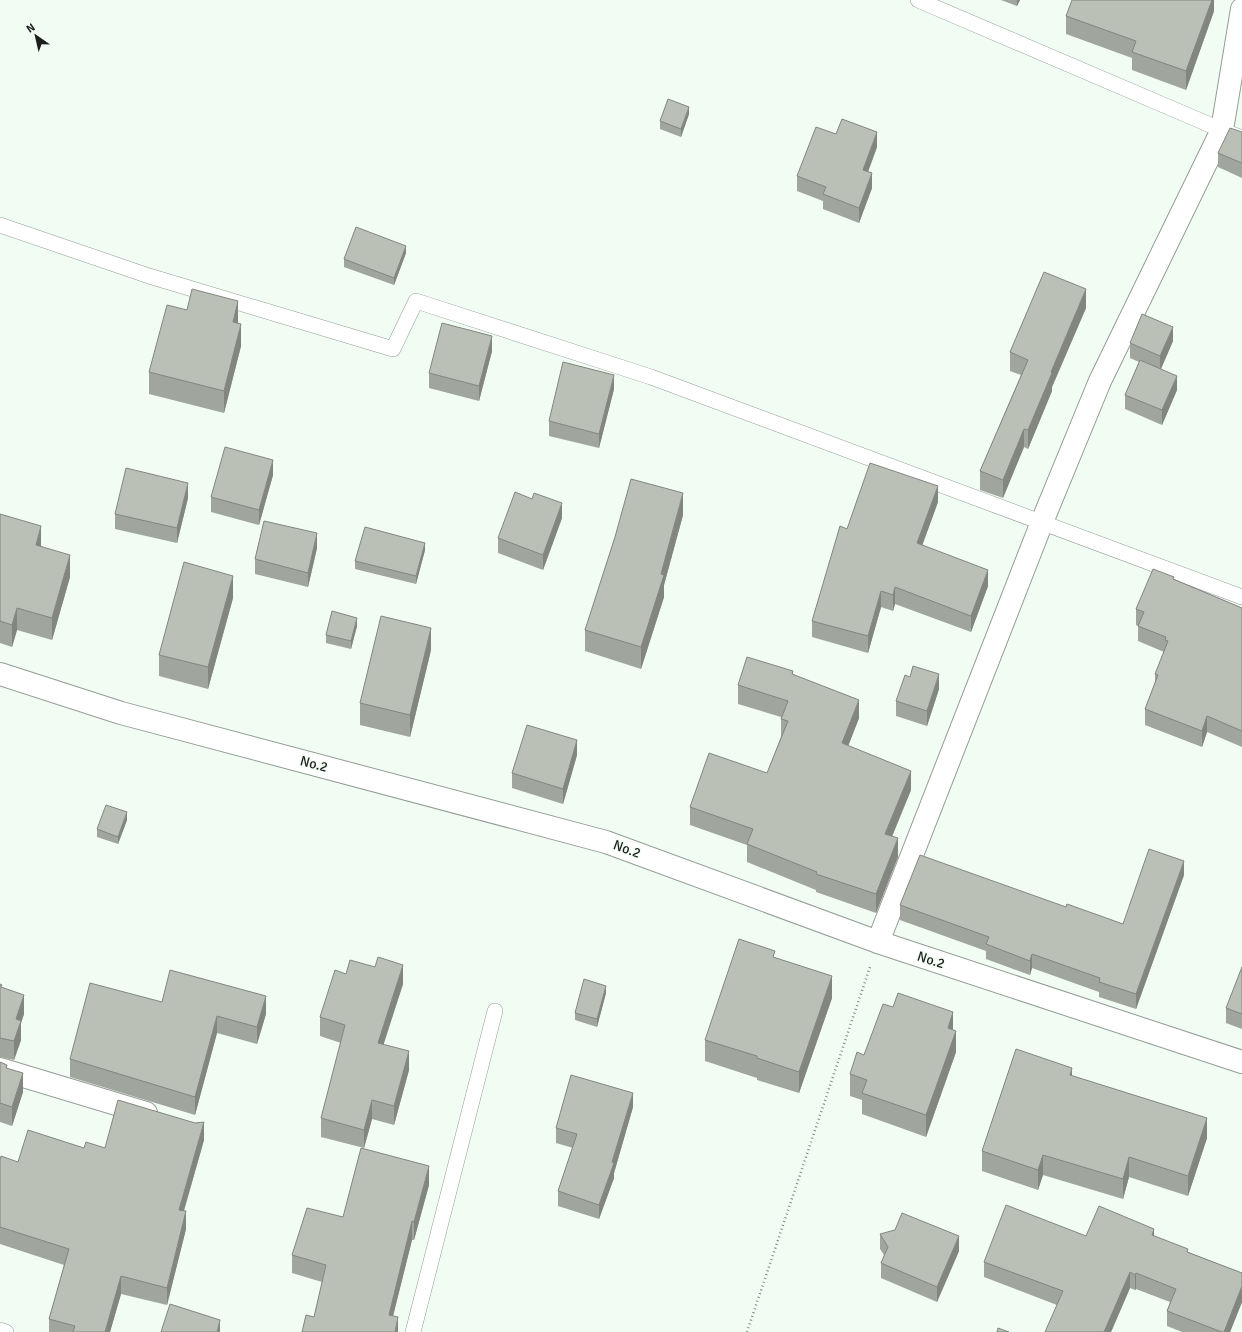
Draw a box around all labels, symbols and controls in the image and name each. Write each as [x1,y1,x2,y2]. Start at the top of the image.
north arrow [16,16,56,56]
text: N [24,21,37,36]
street label: No.2 [298,752,330,776]
street label: No.2 [611,836,643,862]
street label: No.2 [915,948,947,972]

